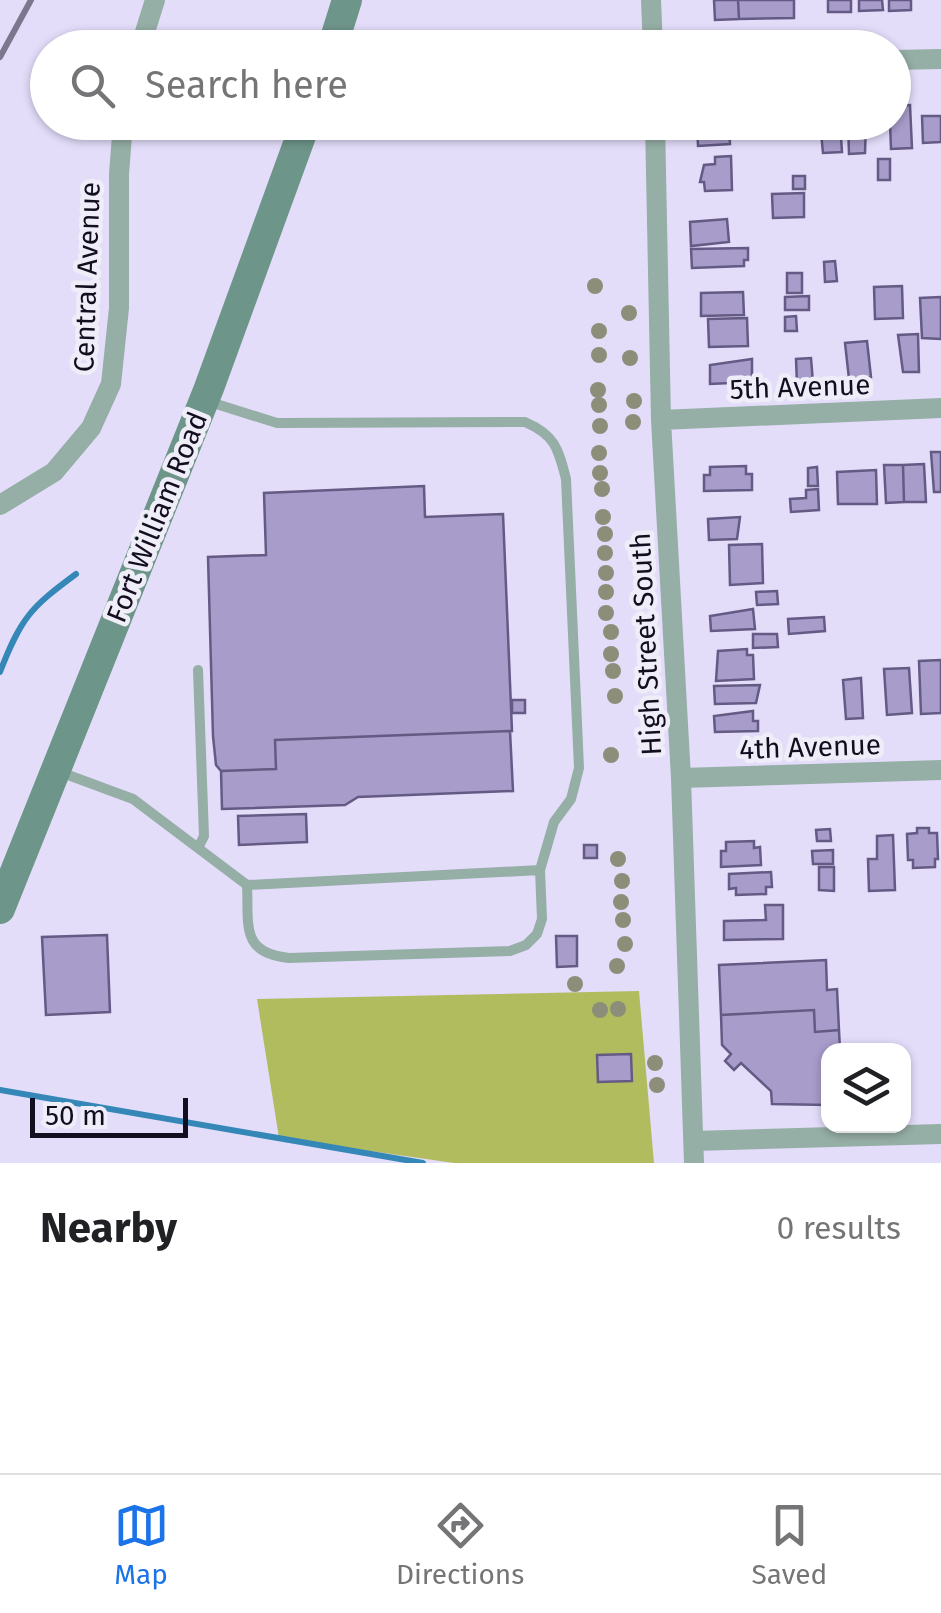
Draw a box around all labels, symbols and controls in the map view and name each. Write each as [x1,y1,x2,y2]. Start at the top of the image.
search box [30,30,911,140]
icon: search [65,58,120,113]
text: Search here [145,62,348,108]
street label: Central Avenue [67,181,107,373]
street label: 5th Avenue [729,368,871,406]
street label: Fort William Road [100,407,214,627]
street label: High Street South [624,532,668,756]
street label: 4th Avenue [739,728,881,766]
map controls [821,1043,911,1133]
button: layers [821,1043,911,1133]
scale bar [30,1093,188,1138]
text: 50 m [45,1099,106,1132]
text: Nearby [40,1203,177,1253]
text: 0 results [776,1209,901,1247]
tab: Map [114,1498,169,1591]
tab: Directions [396,1498,524,1591]
tab: Saved [752,1498,827,1591]

